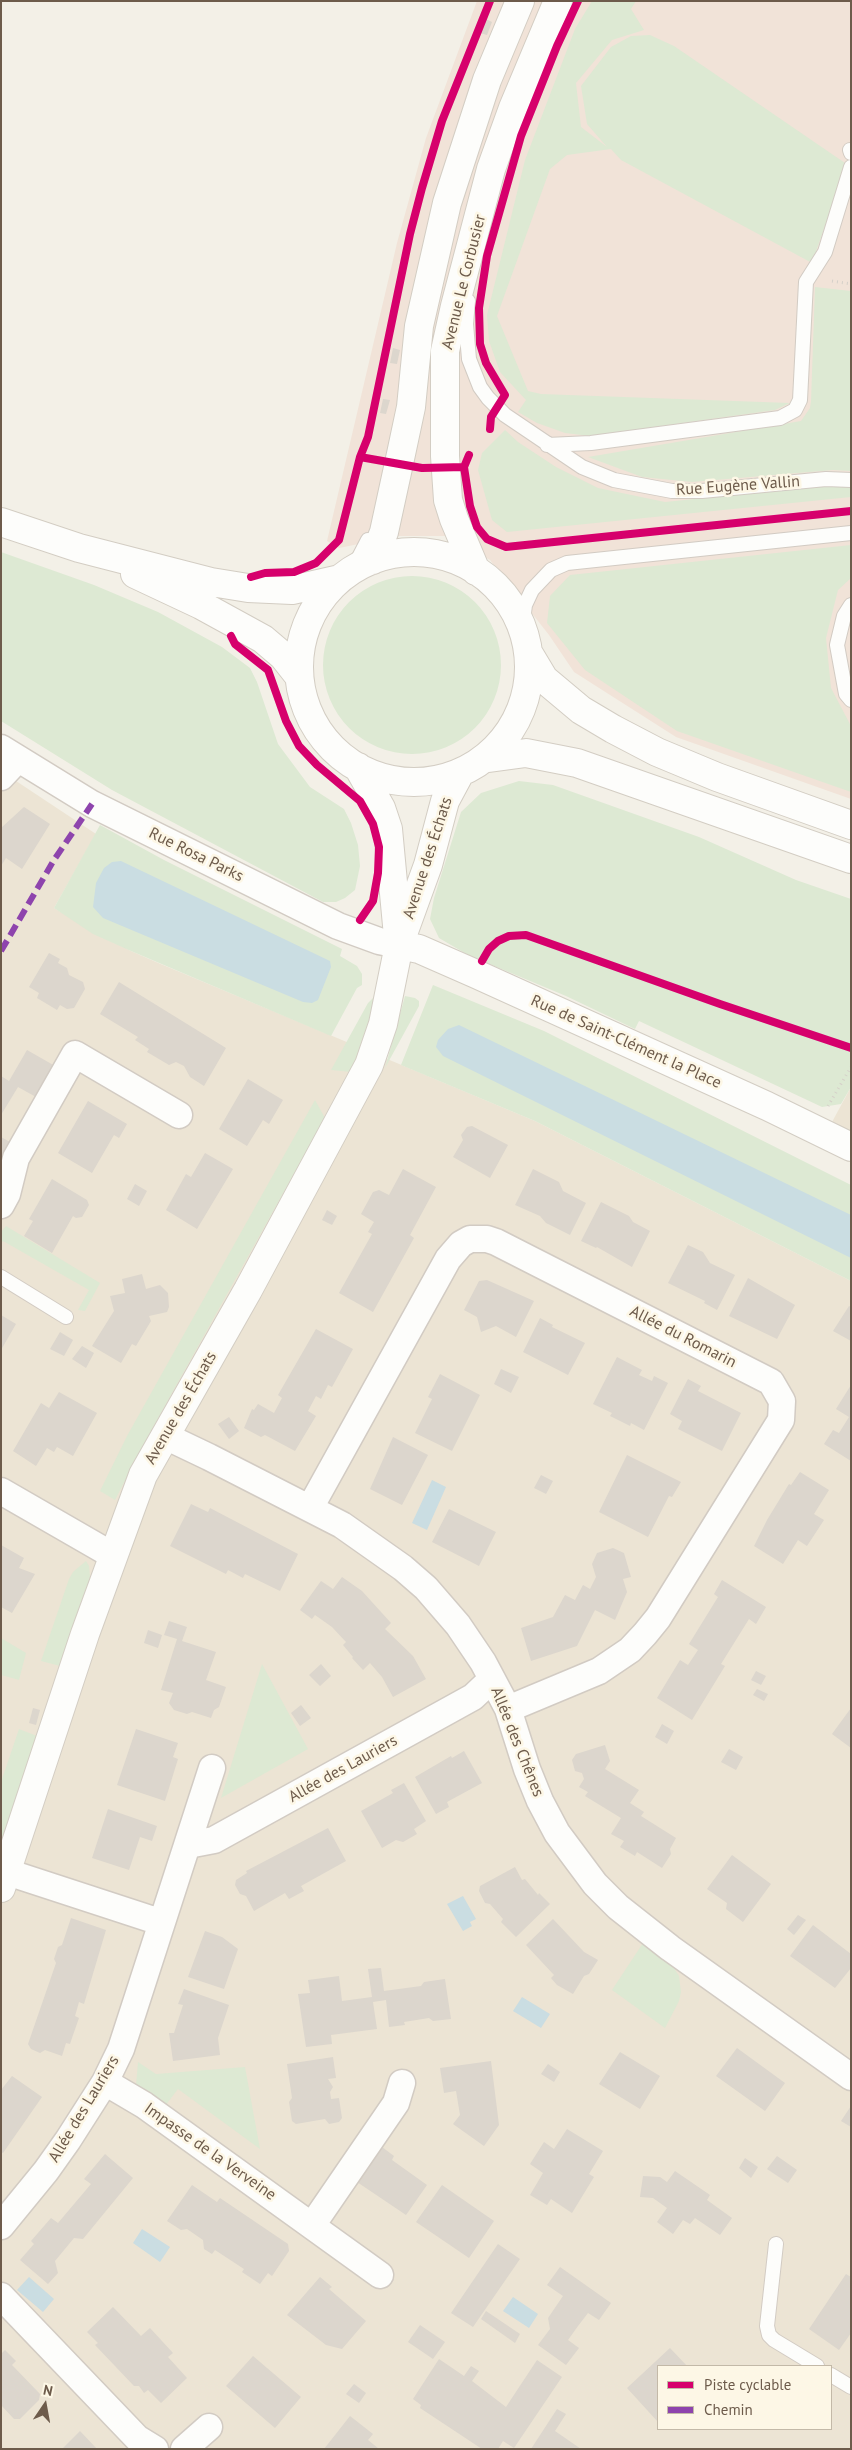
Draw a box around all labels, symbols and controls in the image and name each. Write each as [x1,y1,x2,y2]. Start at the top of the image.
street label: Avenue Le Corbusier [438,213,490,351]
street label: Rue Eugène Vallin [675,472,801,500]
street label: Avenue des Échats [399,795,457,921]
street label: Rue Rosa Parks [146,824,246,886]
street label: Rue de Saint-Clément la Place [528,991,724,1093]
street label: Allée du Romarin [626,1302,740,1372]
street label: Avenue des Échats [141,1348,221,1468]
street label: Allée des Chênes [486,1684,548,1800]
street label: Allée des Lauriers [285,1731,401,1807]
street label: Allée des Lauriers [45,2052,123,2166]
street label: Impasse de la Verveine [140,2099,280,2205]
legend [657,2365,832,2430]
text: Piste cyclable [704,2375,791,2394]
north arrow [20,2380,70,2430]
text: N [42,2381,54,2400]
text: Chemin [704,2400,753,2419]

